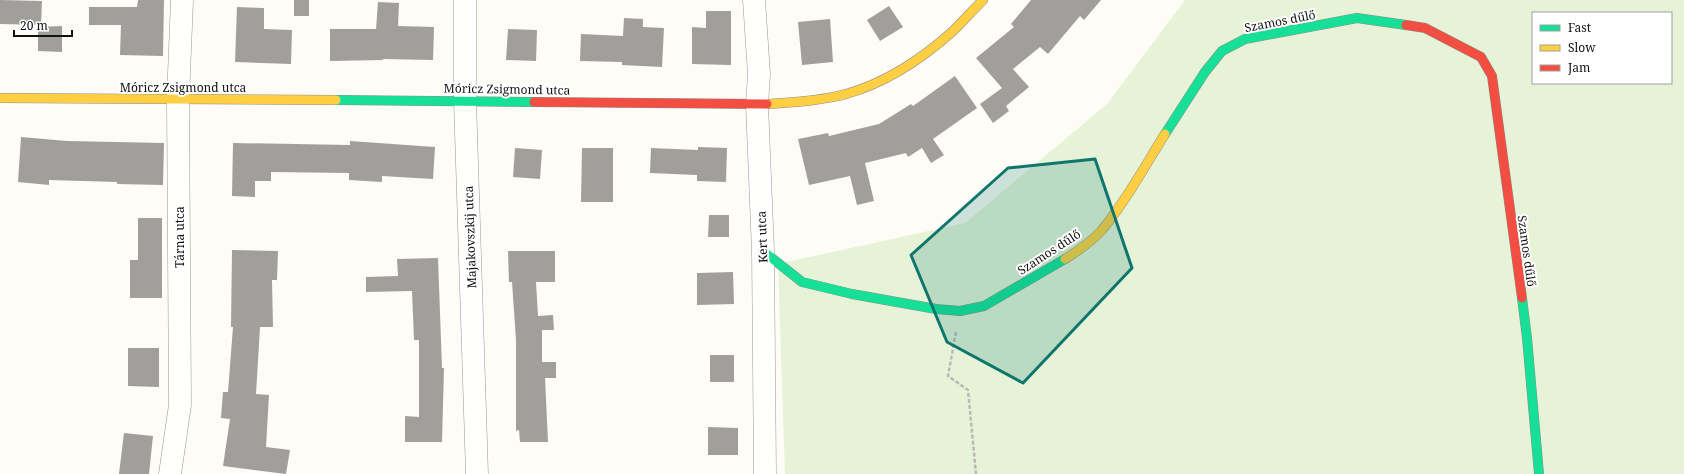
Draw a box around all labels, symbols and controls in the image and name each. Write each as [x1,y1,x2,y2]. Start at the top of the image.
street label: Szamos dűlő [1243,6,1317,36]
scale bar [14,12,72,38]
legend [1532,12,1672,84]
text: 20 m [20,17,48,34]
text: Fast [1568,19,1591,36]
text: Slow [1568,39,1596,56]
text: Jam [1567,59,1590,76]
street label: Móricz Zsigmond utca [120,79,247,96]
street label: Móricz Zsigmond utca [444,79,571,99]
street label: Majakovszkij utca [460,185,480,289]
street label: Tárna utca [171,206,188,268]
street label: Kert utca [753,210,771,263]
street label: Szamos dűlő [1514,214,1540,288]
street label: Szamos dűlő [1014,225,1084,279]

